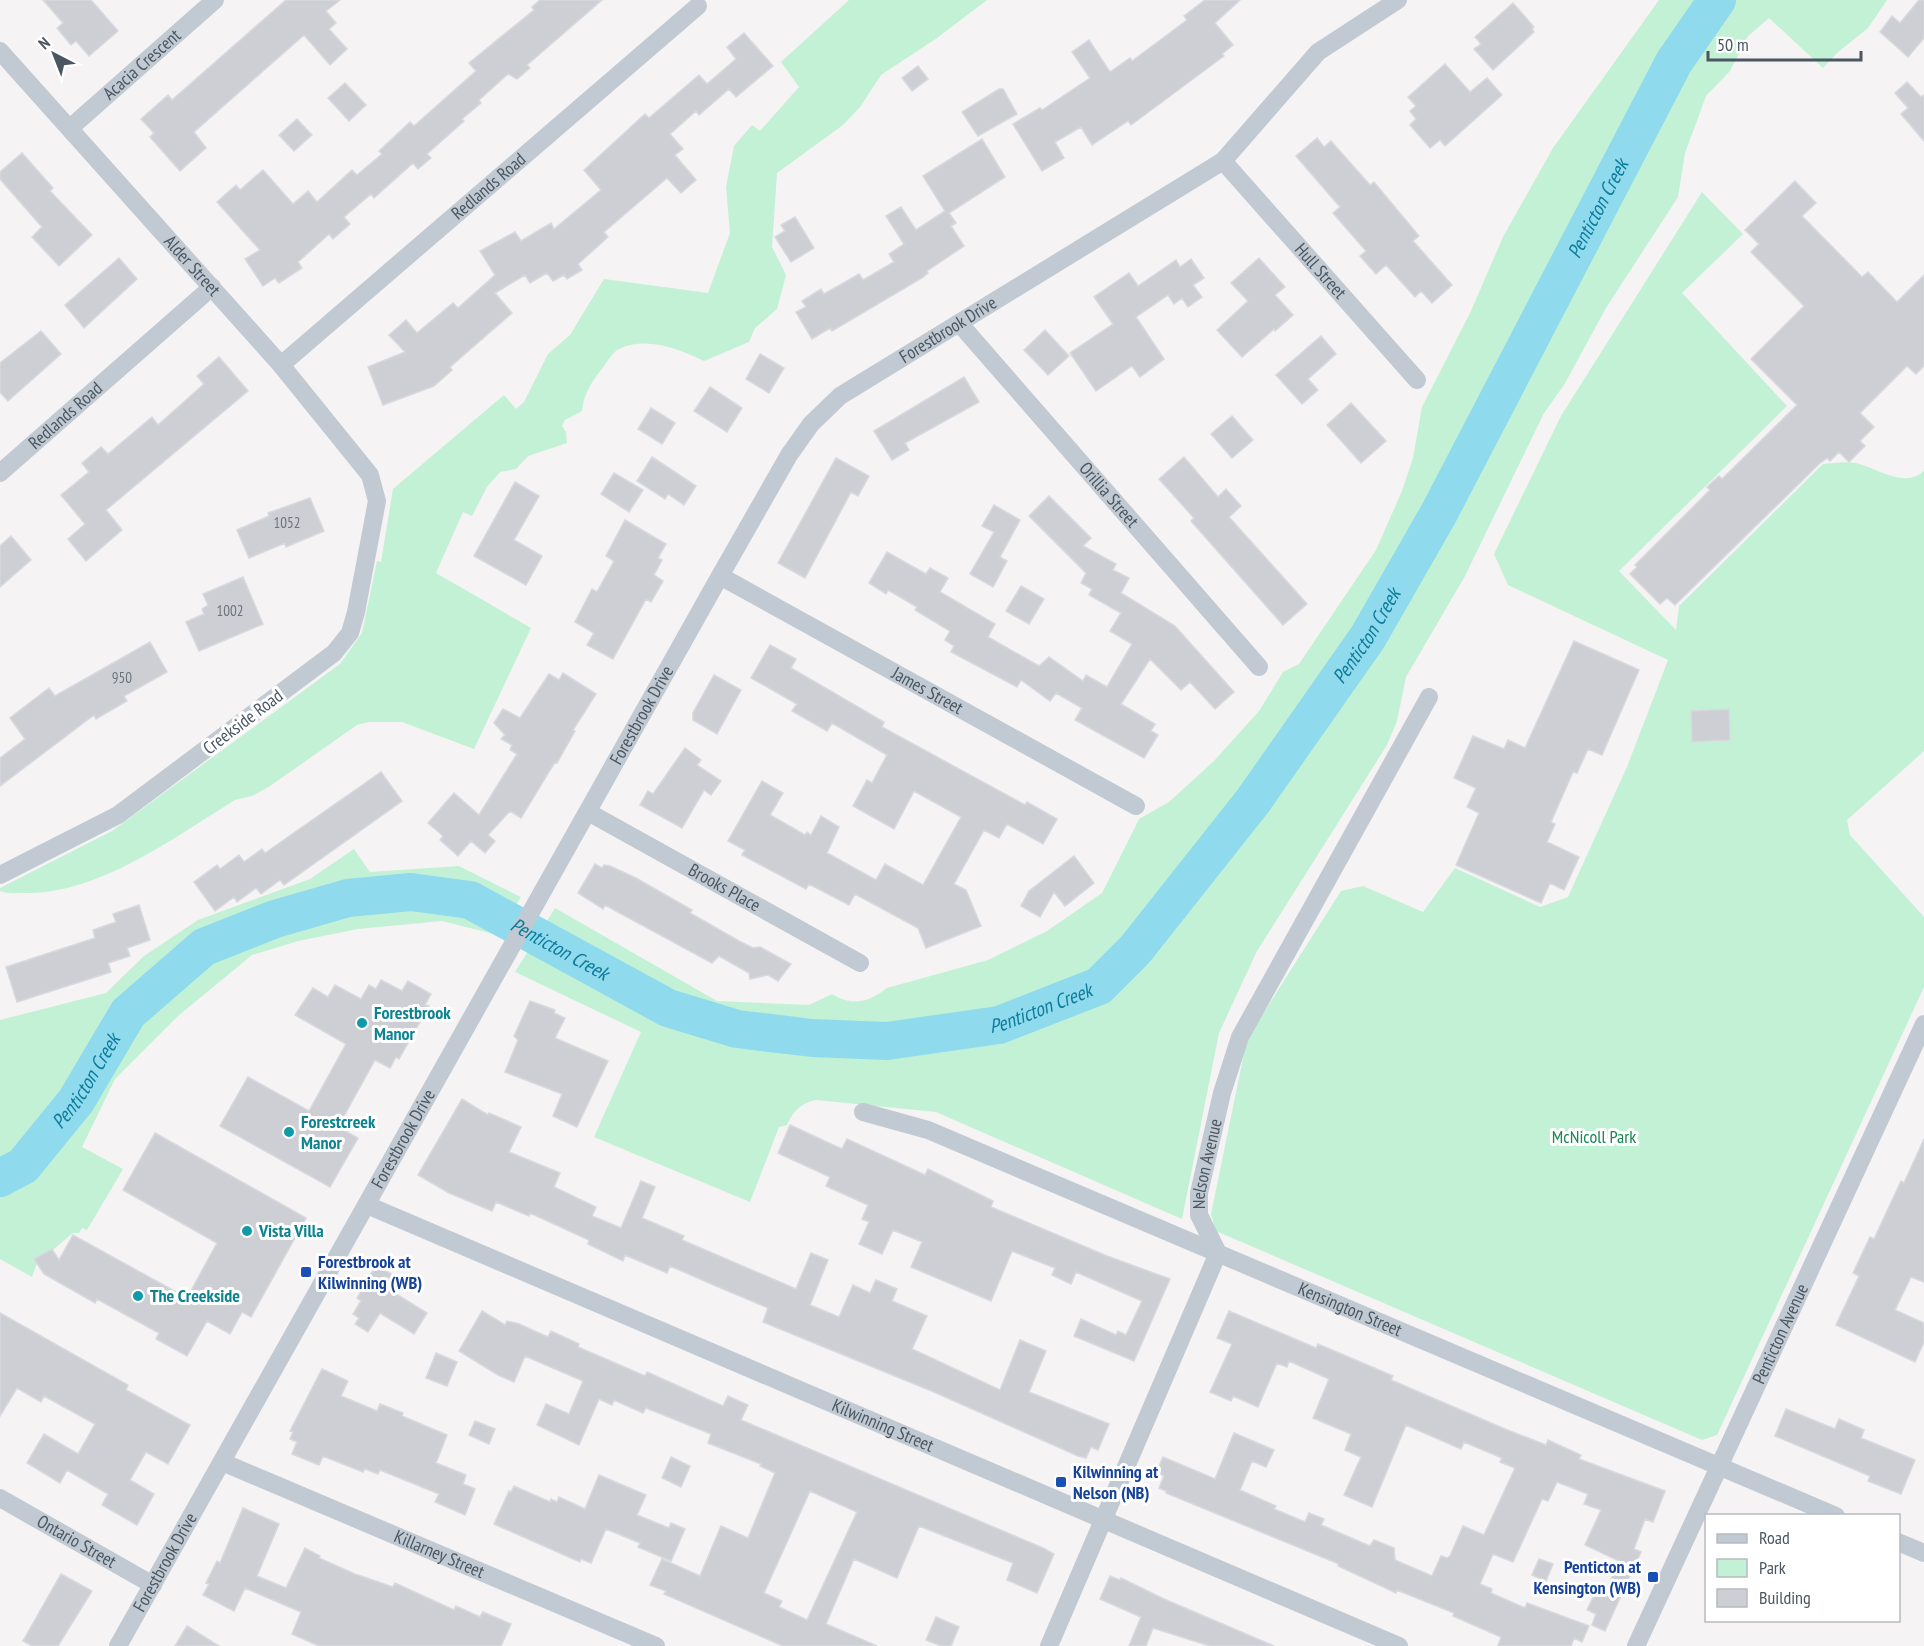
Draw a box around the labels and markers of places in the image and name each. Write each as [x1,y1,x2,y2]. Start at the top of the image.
place label: Forestbrook Manor [374,1001,451,1045]
marker: Forestbrook Manor [355,1016,369,1030]
place label: Forestcreek Manor [301,1110,376,1154]
marker: Forestcreek Manor [282,1125,296,1139]
place label: Vista Villa [258,1219,324,1242]
marker: Vista Villa [240,1224,254,1238]
place label: Forestbrook at Kilwinning (WB) [318,1250,422,1294]
marker: Forestbrook at Kilwinning (WB) [299,1265,313,1279]
place label: The Creekside [150,1284,240,1307]
marker: The Creekside [131,1289,145,1303]
place label: Kilwinning at Nelson (NB) [1073,1460,1159,1504]
marker: Kilwinning at Nelson (NB) [1054,1475,1068,1489]
place label: Penticton at Kensington (WB) [1533,1555,1642,1599]
marker: Penticton at Kensington (WB) [1646,1570,1660,1584]

